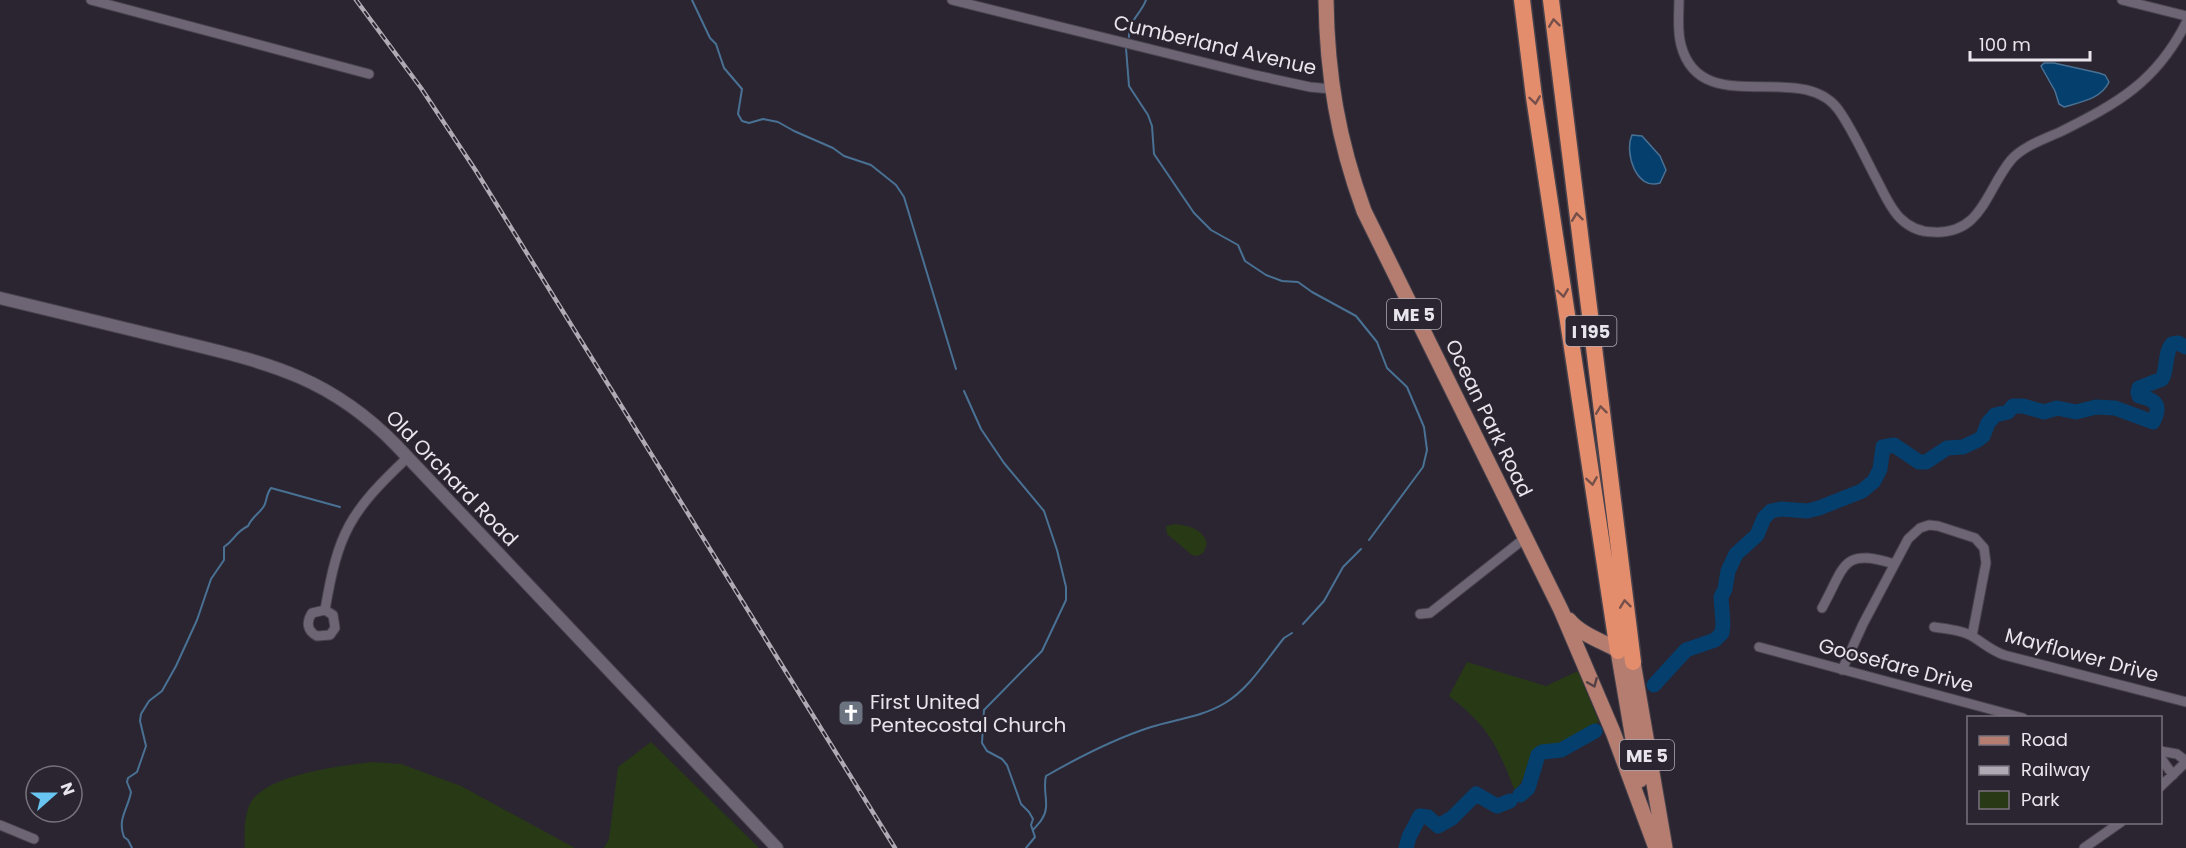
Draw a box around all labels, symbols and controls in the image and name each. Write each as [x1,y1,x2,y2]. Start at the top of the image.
street label: Cumberland Avenue [1111,8,1319,82]
one-way arrow [1548,18,1561,28]
scale bar [1970,24,2090,62]
text: 100 m [1979,32,2031,57]
one-way arrow [1528,95,1540,104]
one-way arrow [1572,212,1584,221]
one-way arrow [1557,288,1569,297]
road number: ME 5 [1387,299,1441,329]
road number: I 195 [1566,316,1616,346]
street label: Ocean Park Road [1439,335,1539,501]
street label: Old Orchard Road [380,404,524,552]
one-way arrow [1595,406,1608,415]
one-way arrow [1585,477,1597,486]
one-way arrow [1620,599,1632,608]
street label: Mayflower Drive [2002,621,2162,689]
street label: Goosefare Drive [1815,631,1977,699]
one-way arrow [1586,677,1598,688]
place label: First United Pentecostal Church [870,688,1066,739]
church icon: First United Pentecostal Church [836,698,866,728]
legend [1967,716,2162,824]
text: Road [2021,727,2068,752]
road number: ME 5 [1620,740,1674,770]
text: Railway [2021,757,2090,782]
north arrow [24,764,84,824]
text: N [55,779,80,799]
text: Park [2021,787,2060,812]

